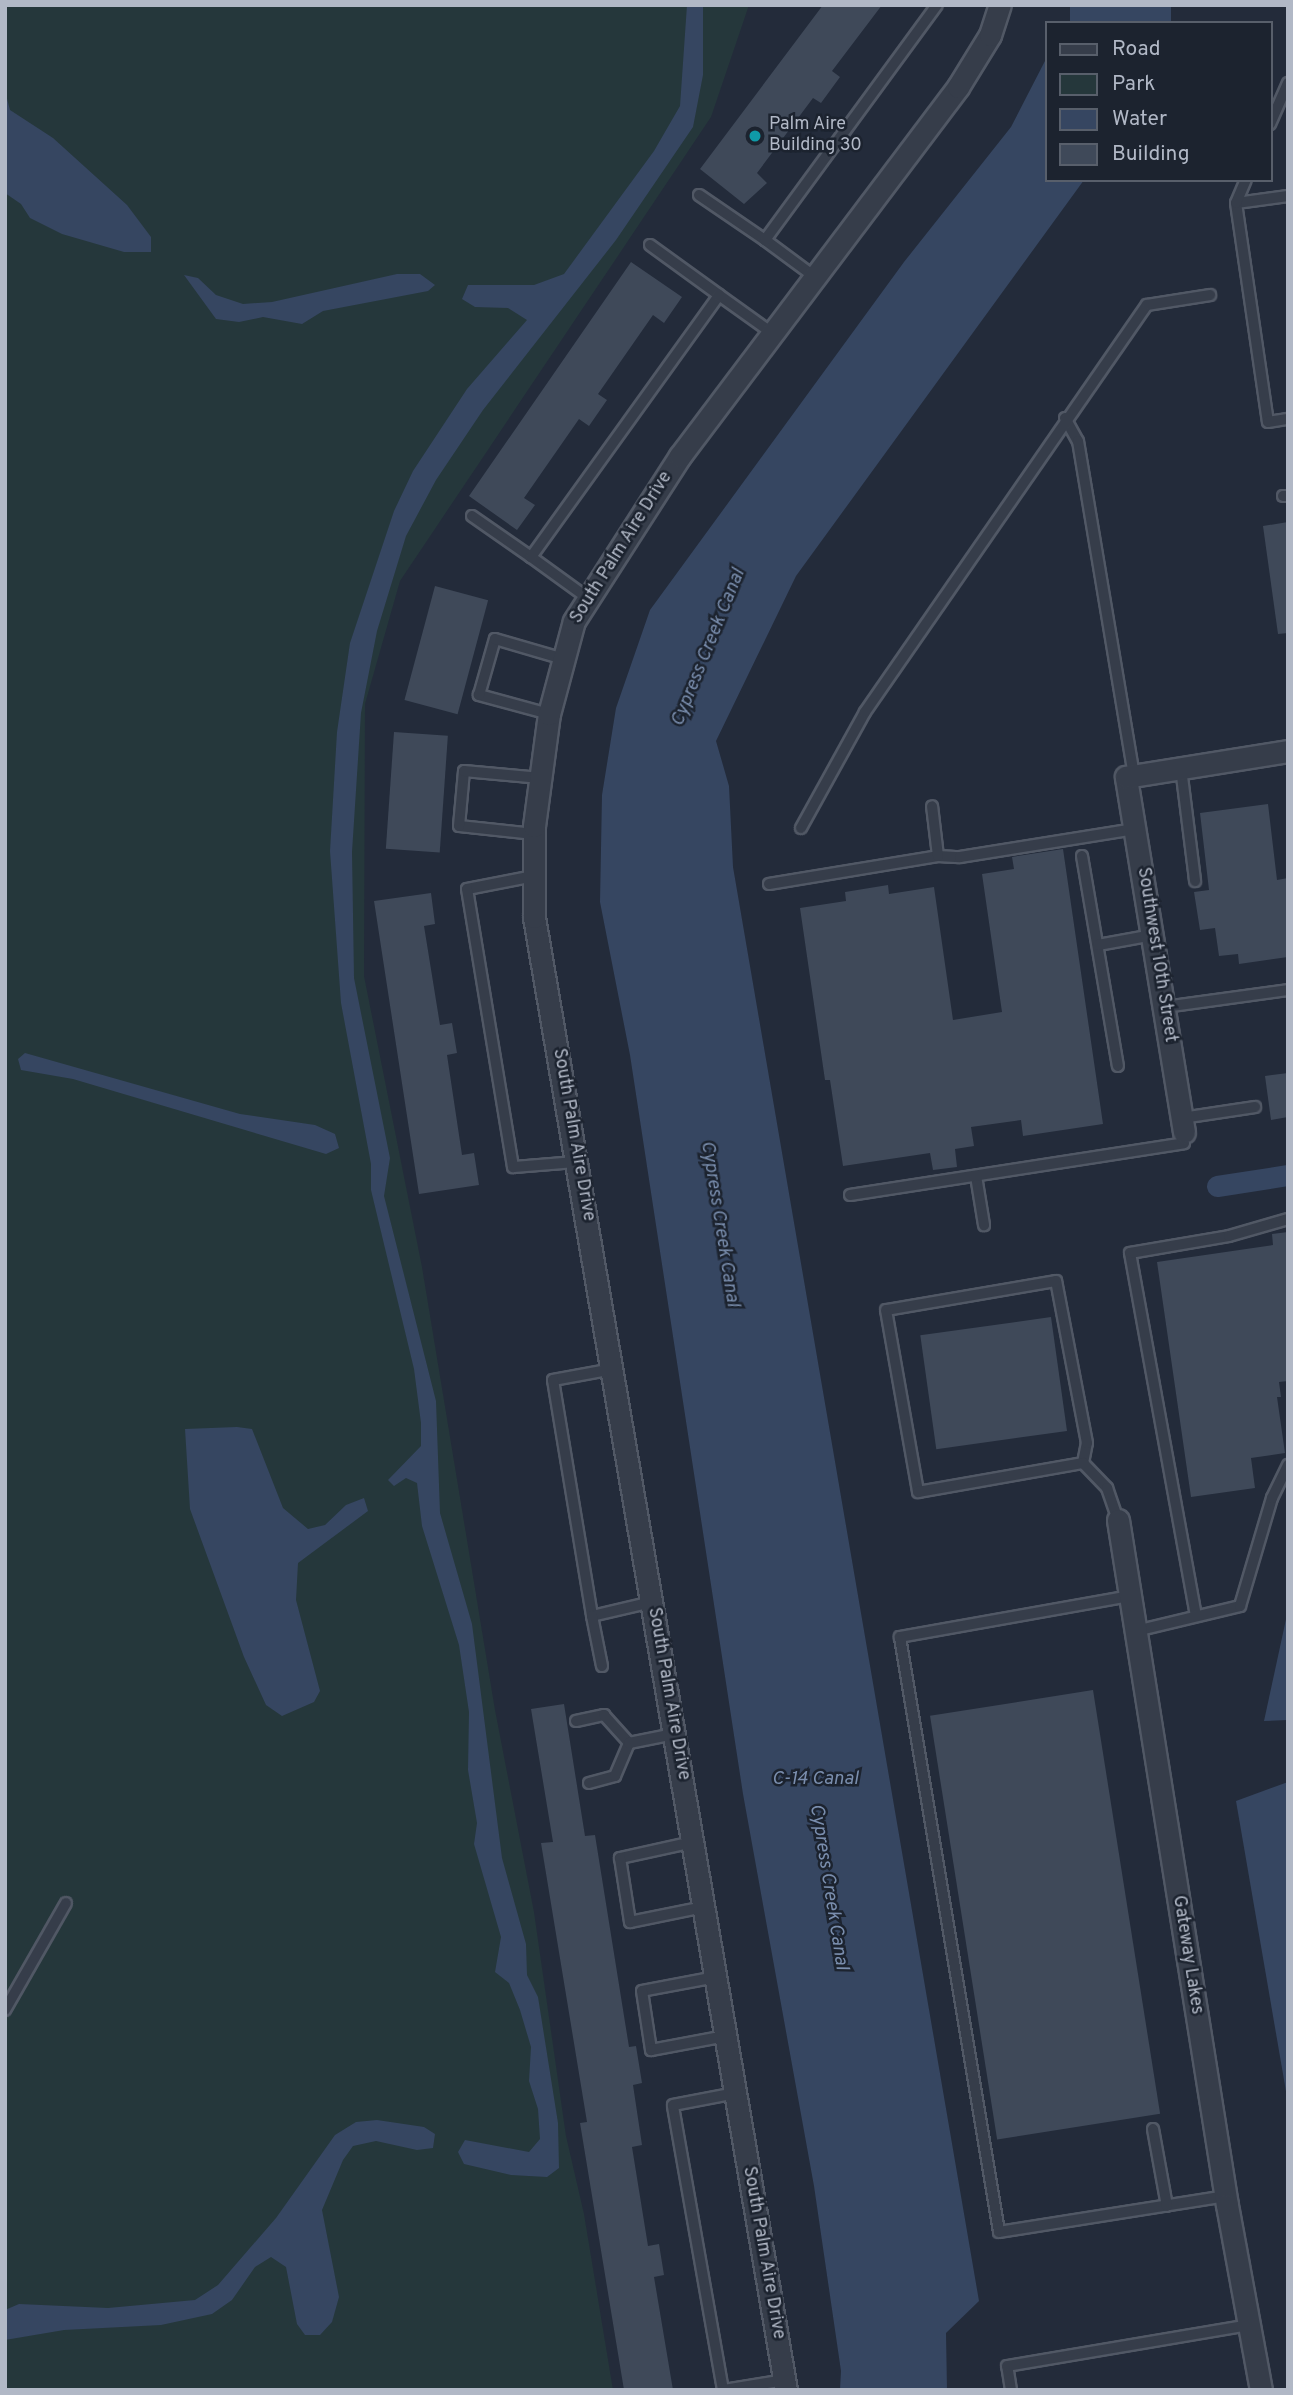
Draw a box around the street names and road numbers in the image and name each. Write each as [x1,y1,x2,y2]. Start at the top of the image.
street label: South Palm Aire Drive [566,468,678,628]
street label: Southwest 10th Street [1131,866,1181,1044]
street label: South Palm Aire Drive [547,1046,599,1224]
street label: South Palm Aire Drive [642,1605,694,1783]
street label: Gateway Lakes [1167,1894,1207,2016]
street label: South Palm Aire Drive [737,2164,789,2342]

